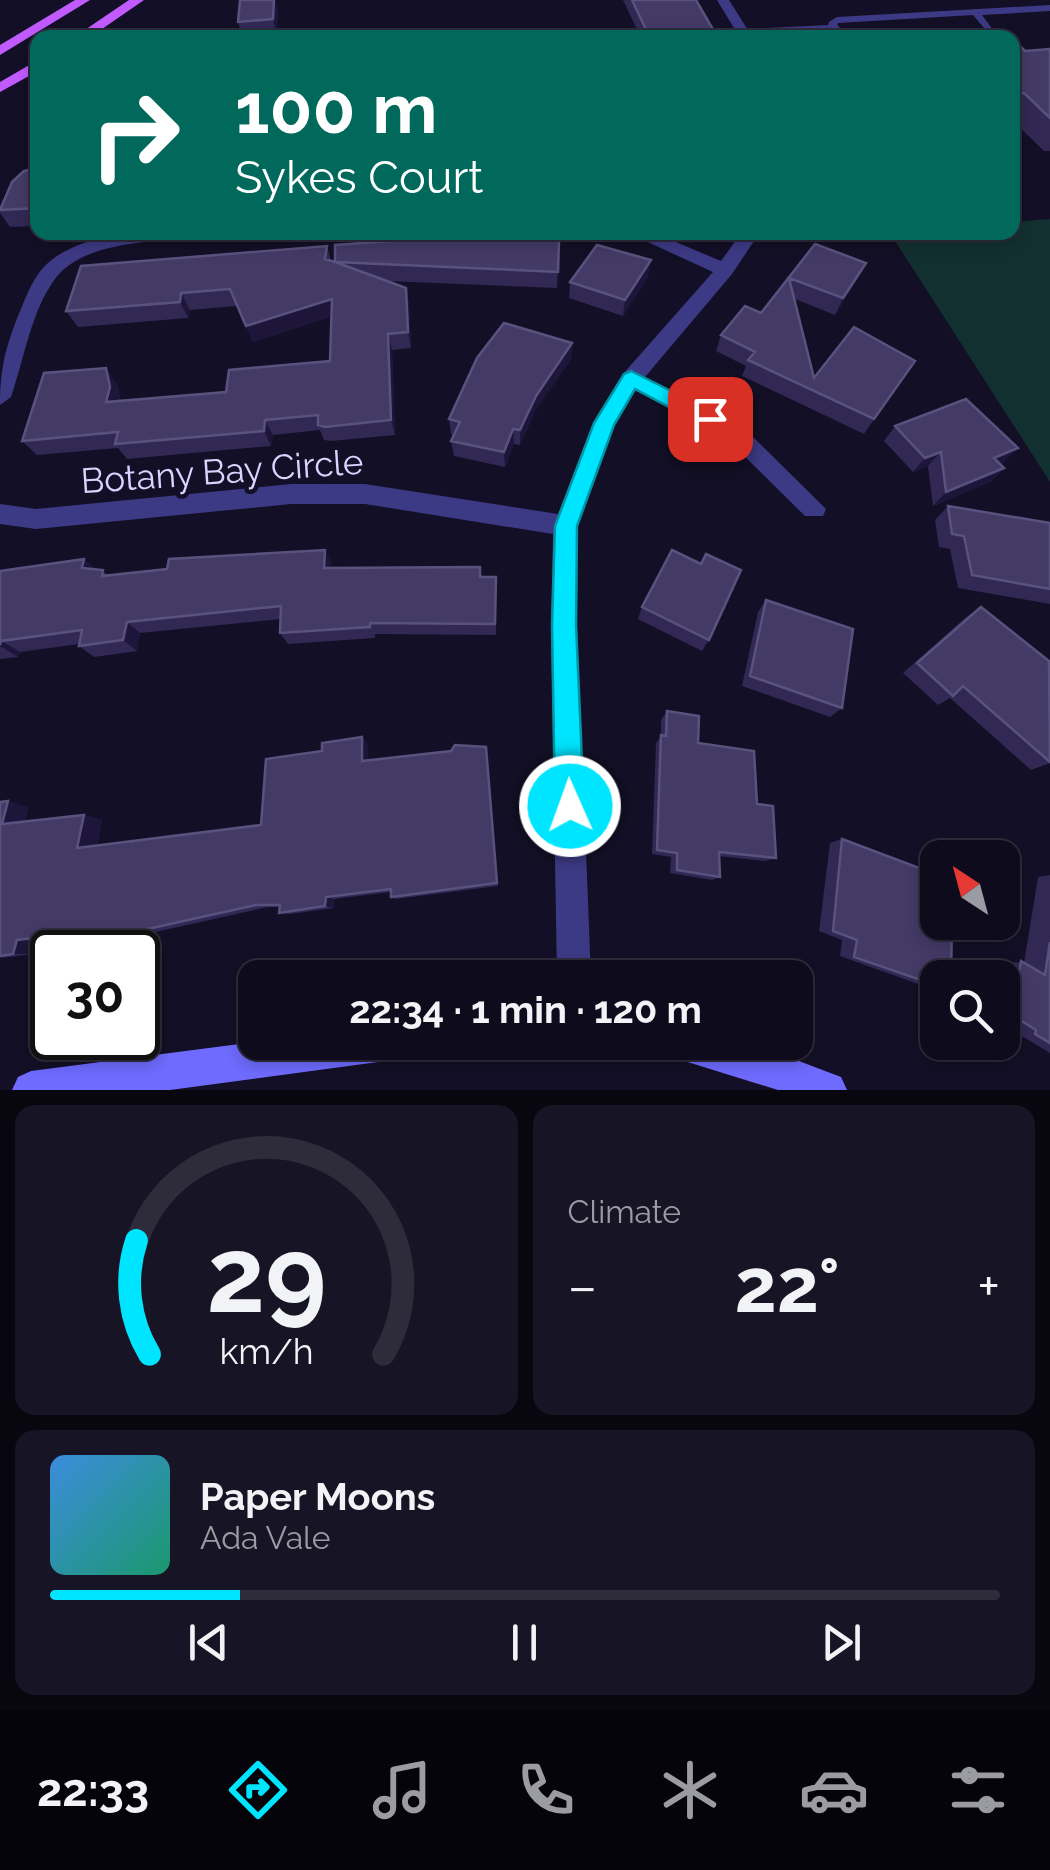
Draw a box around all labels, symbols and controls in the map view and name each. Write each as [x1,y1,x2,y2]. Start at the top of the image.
text: 100 m [235,67,438,149]
icon: right [70,70,200,200]
text: Sykes Court [235,151,483,204]
pin [668,377,753,462]
icon: arrive [683,392,738,447]
street label: Botany Bay Circle [79,441,365,501]
position arrow [518,754,622,858]
north arrow [920,840,1020,940]
map controls [920,840,1020,1060]
speed limit sign: 30 [30,930,160,1060]
button: search [920,960,1020,1060]
text: 22:34 · 1 min · 120 m [349,987,702,1032]
text: Climate [568,1193,681,1230]
text: 29 [206,1214,326,1336]
text: 22° [734,1241,840,1330]
text: − [568,1254,597,1319]
text: + [977,1254,1000,1319]
text: km/h [219,1330,313,1372]
text: Paper Moons [200,1474,435,1519]
text: Ada Vale [200,1519,331,1556]
icon: previous [181,1615,236,1670]
icon: pause [497,1615,552,1670]
icon: next [814,1615,869,1670]
icon: directions [223,1755,293,1825]
icon: music [367,1755,437,1825]
icon: phone [511,1755,581,1825]
icon: climate [655,1755,725,1825]
icon: car [799,1755,869,1825]
icon: filters [943,1755,1013,1825]
text: 22:33 [37,1764,149,1817]

